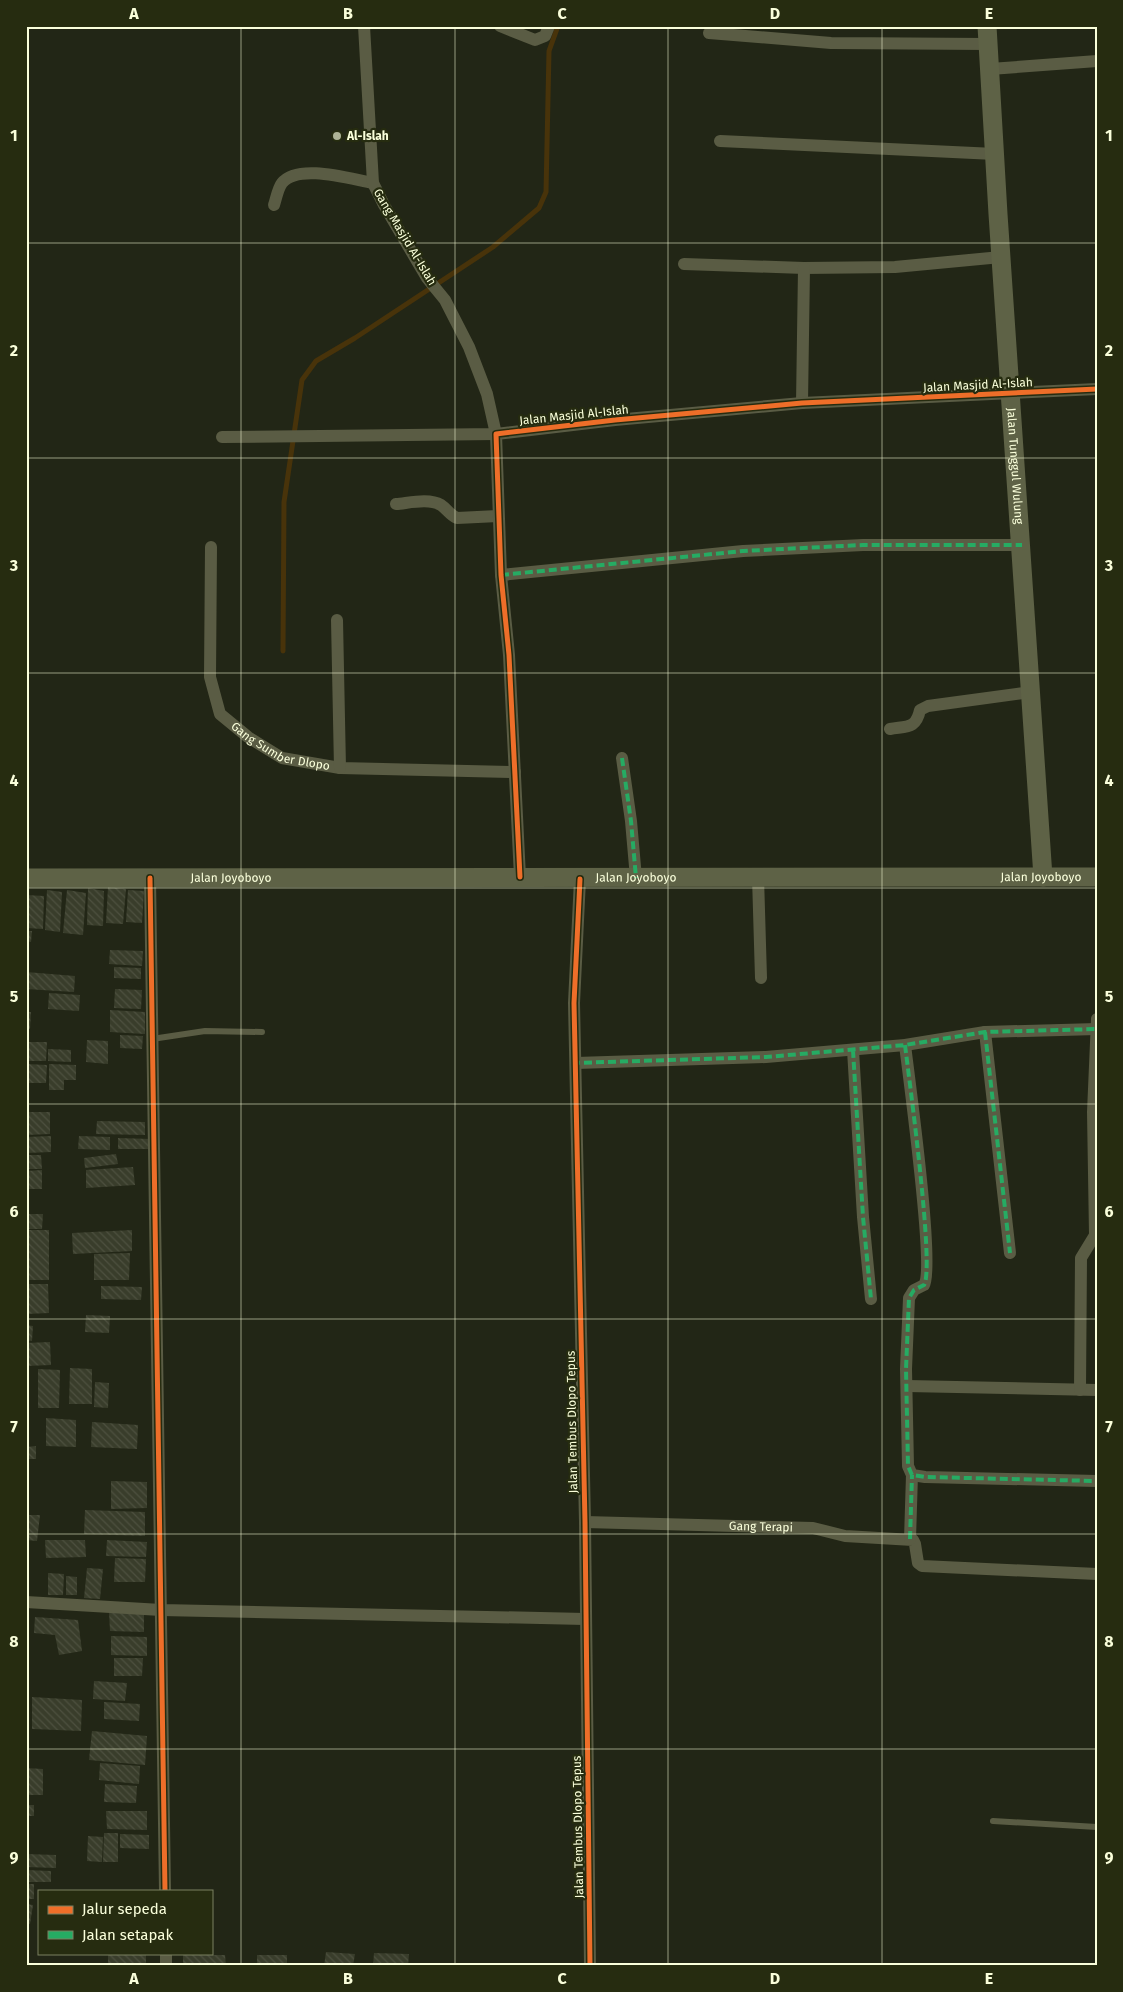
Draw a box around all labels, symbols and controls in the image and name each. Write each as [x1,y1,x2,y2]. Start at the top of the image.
text: A [128,4,139,23]
text: B [343,4,353,23]
text: C [557,4,567,23]
text: D [770,4,780,23]
text: E [985,4,993,23]
text: 1 [10,126,18,145]
text: 1 [1105,126,1113,145]
place label: Al-Islah [346,129,389,143]
marker: Al-Islah [331,130,343,142]
street label: Gang Masjid Al-Islah [371,186,439,288]
text: 2 [10,341,18,360]
text: 2 [1105,341,1113,360]
street label: Jalan Masjid Al-Islah [923,375,1033,395]
street label: Jalan Masjid Al-Islah [519,402,629,428]
street label: Jalan Tunggul Wulung [1004,407,1026,526]
text: 3 [9,556,18,575]
text: 3 [1104,556,1113,575]
street label: Gang Sumber Dlopo [228,719,331,773]
text: 4 [9,771,19,790]
text: 4 [1104,771,1114,790]
street label: Jalan Joyoboyo [596,870,676,884]
street label: Jalan Joyoboyo [1001,870,1081,884]
street label: Jalan Joyoboyo [191,871,271,885]
text: 5 [10,987,19,1006]
text: 5 [1105,987,1114,1006]
text: 6 [9,1202,19,1221]
text: 6 [1104,1202,1114,1221]
street label: Jalan Tembus Dlopo Tepus [564,1350,580,1494]
text: 7 [10,1417,18,1436]
text: 7 [1105,1417,1113,1436]
street label: Gang Terapi [729,1519,793,1534]
text: 8 [9,1632,19,1651]
text: 8 [1104,1632,1114,1651]
street label: Jalan Tembus Dlopo Tepus [570,1755,586,1899]
text: 9 [10,1848,19,1867]
text: 9 [1105,1848,1114,1867]
legend [38,1890,212,1954]
text: Jalur sepeda [82,1900,167,1918]
text: Jalan setapak [82,1926,173,1944]
text: A [128,1969,139,1988]
text: B [343,1969,353,1988]
text: C [557,1969,567,1988]
text: D [770,1969,780,1988]
text: E [985,1969,993,1988]

